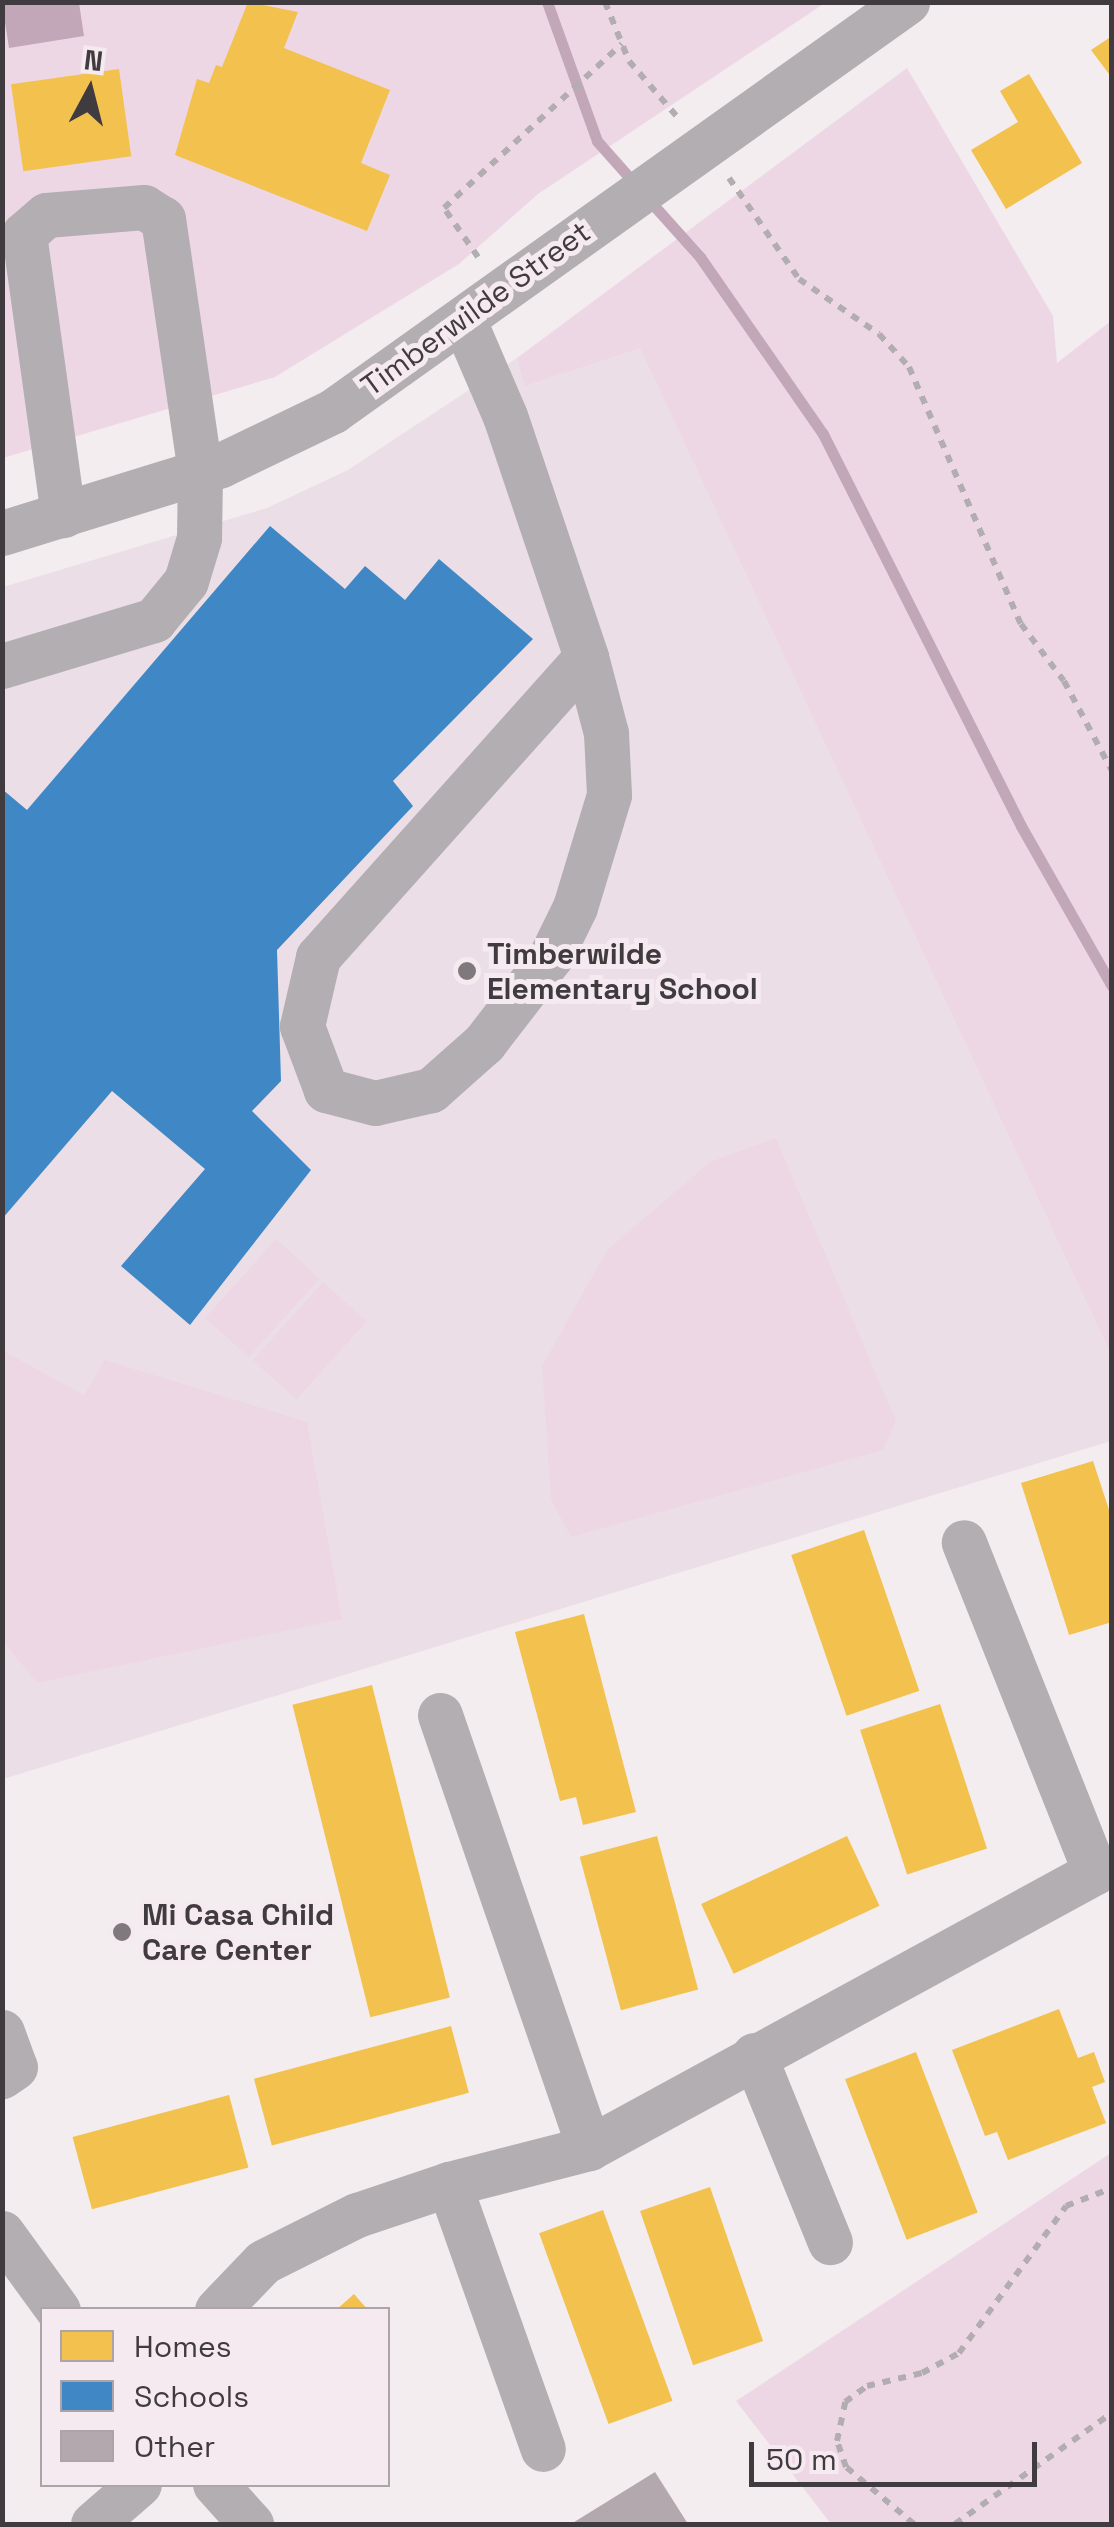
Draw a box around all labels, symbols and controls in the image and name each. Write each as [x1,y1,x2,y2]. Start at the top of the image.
north arrow [40,40,140,140]
text: N [82,41,105,79]
street label: Timberwilde Street [355,214,597,404]
place label: Timberwilde Elementary School [487,936,758,1006]
marker: Timberwilde Elementary School [456,960,478,982]
place label: Mi Casa Child Care Center [142,1897,334,1968]
marker: Mi Casa Child Care Center [111,1921,133,1943]
legend [40,2307,390,2487]
text: Homes [134,2327,232,2366]
text: Schools [134,2377,249,2416]
scale bar [754,2422,1042,2484]
text: Other [134,2427,215,2466]
text: 50 m [766,2440,837,2479]

